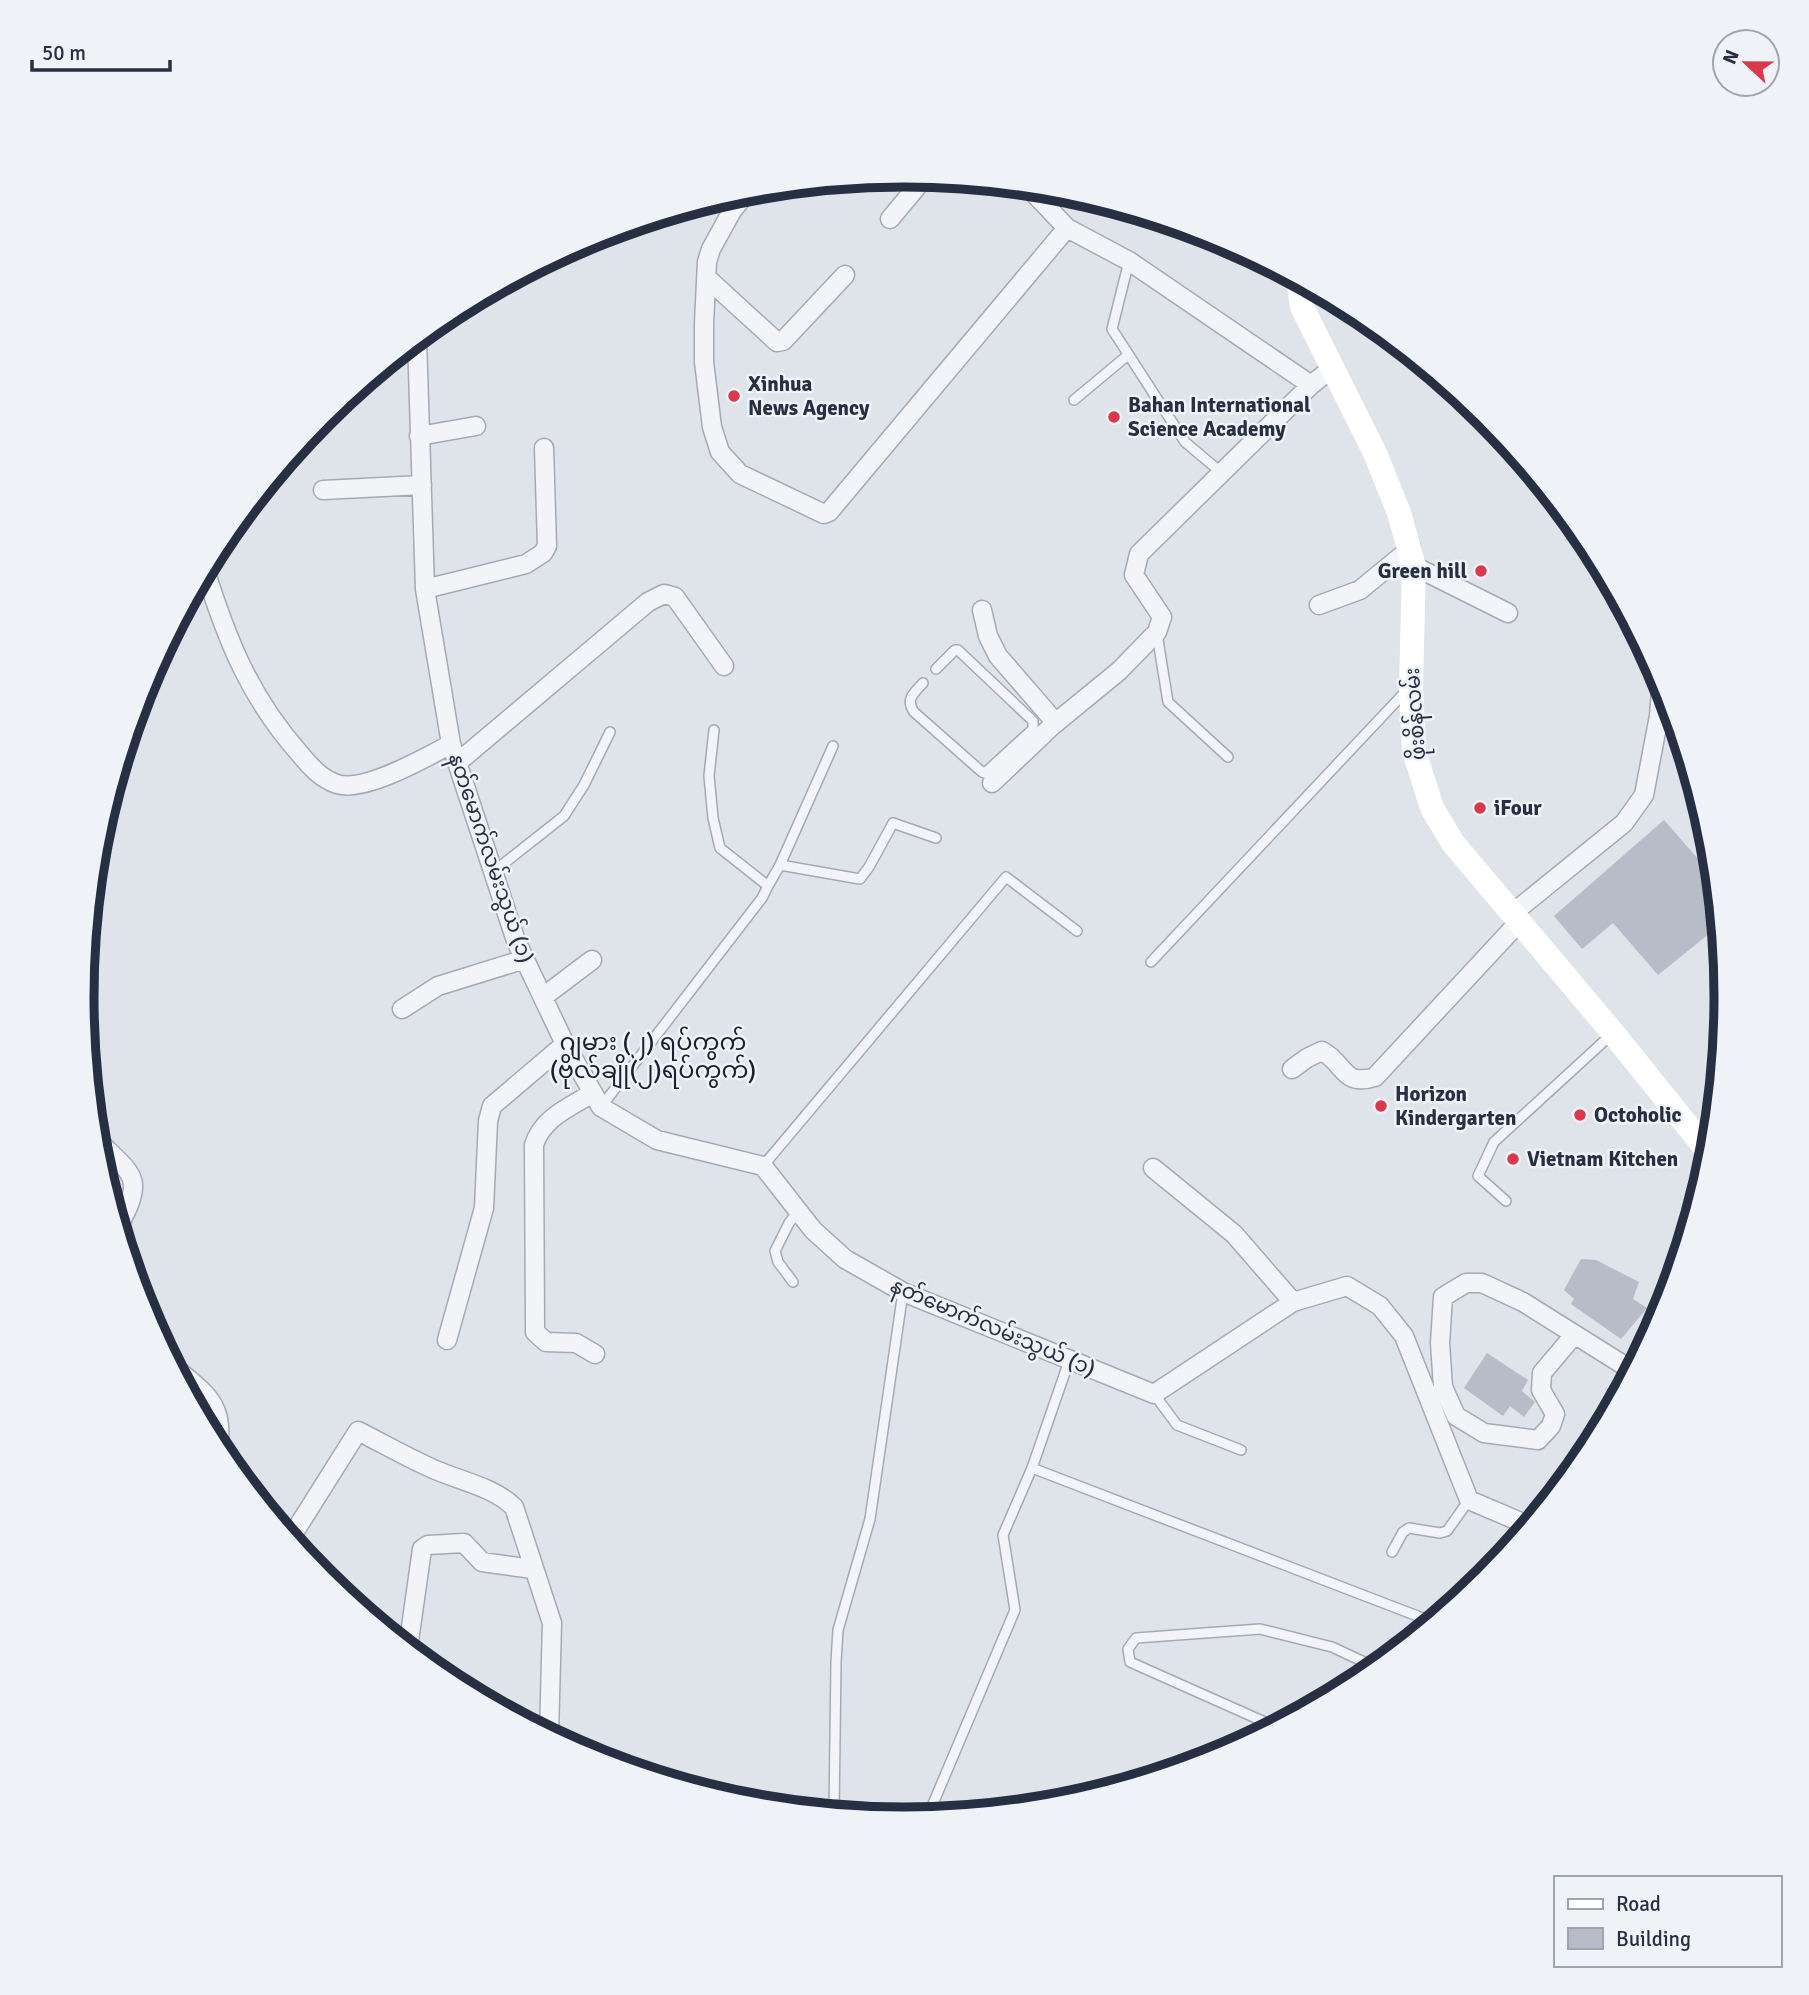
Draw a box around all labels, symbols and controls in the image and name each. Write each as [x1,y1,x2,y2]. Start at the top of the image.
scale bar [32,28,170,72]
north arrow [1711,28,1781,98]
text: 50 m [42,40,86,66]
text: N [1718,46,1745,68]
place label: Xinhua News Agency [748,371,870,421]
marker: Xinhua News Agency [726,388,742,404]
place label: Bahan International Science Academy [1128,392,1311,442]
marker: Bahan International Science Academy [1106,409,1122,425]
place label: Green hill [1378,558,1467,584]
marker: Green hill [1473,563,1489,579]
street label: ဖိုးစိန်လမ်း [1396,667,1435,761]
street label: နတ်မောက်လမ်းသွယ် (၁) [439,749,542,968]
place label: iFour [1494,795,1542,821]
marker: iFour [1472,800,1488,816]
district label: ဂျမား (၂) ရပ်ကွက် (ဗိုလ်ချို(၂)ရပ်ကွက်) [550,1026,756,1089]
place label: Horizon Kindergarten [1395,1081,1516,1131]
marker: Horizon Kindergarten [1373,1098,1389,1114]
place label: Octoholic [1594,1102,1682,1128]
marker: Octoholic [1572,1107,1588,1123]
place label: Vietnam Kitchen [1527,1146,1678,1172]
marker: Vietnam Kitchen [1505,1151,1521,1167]
street label: နတ်မောက်လမ်းသွယ် (၁) [885,1269,1100,1386]
legend [1554,1876,1781,1967]
text: Road [1616,1891,1661,1917]
text: Building [1616,1926,1691,1952]

